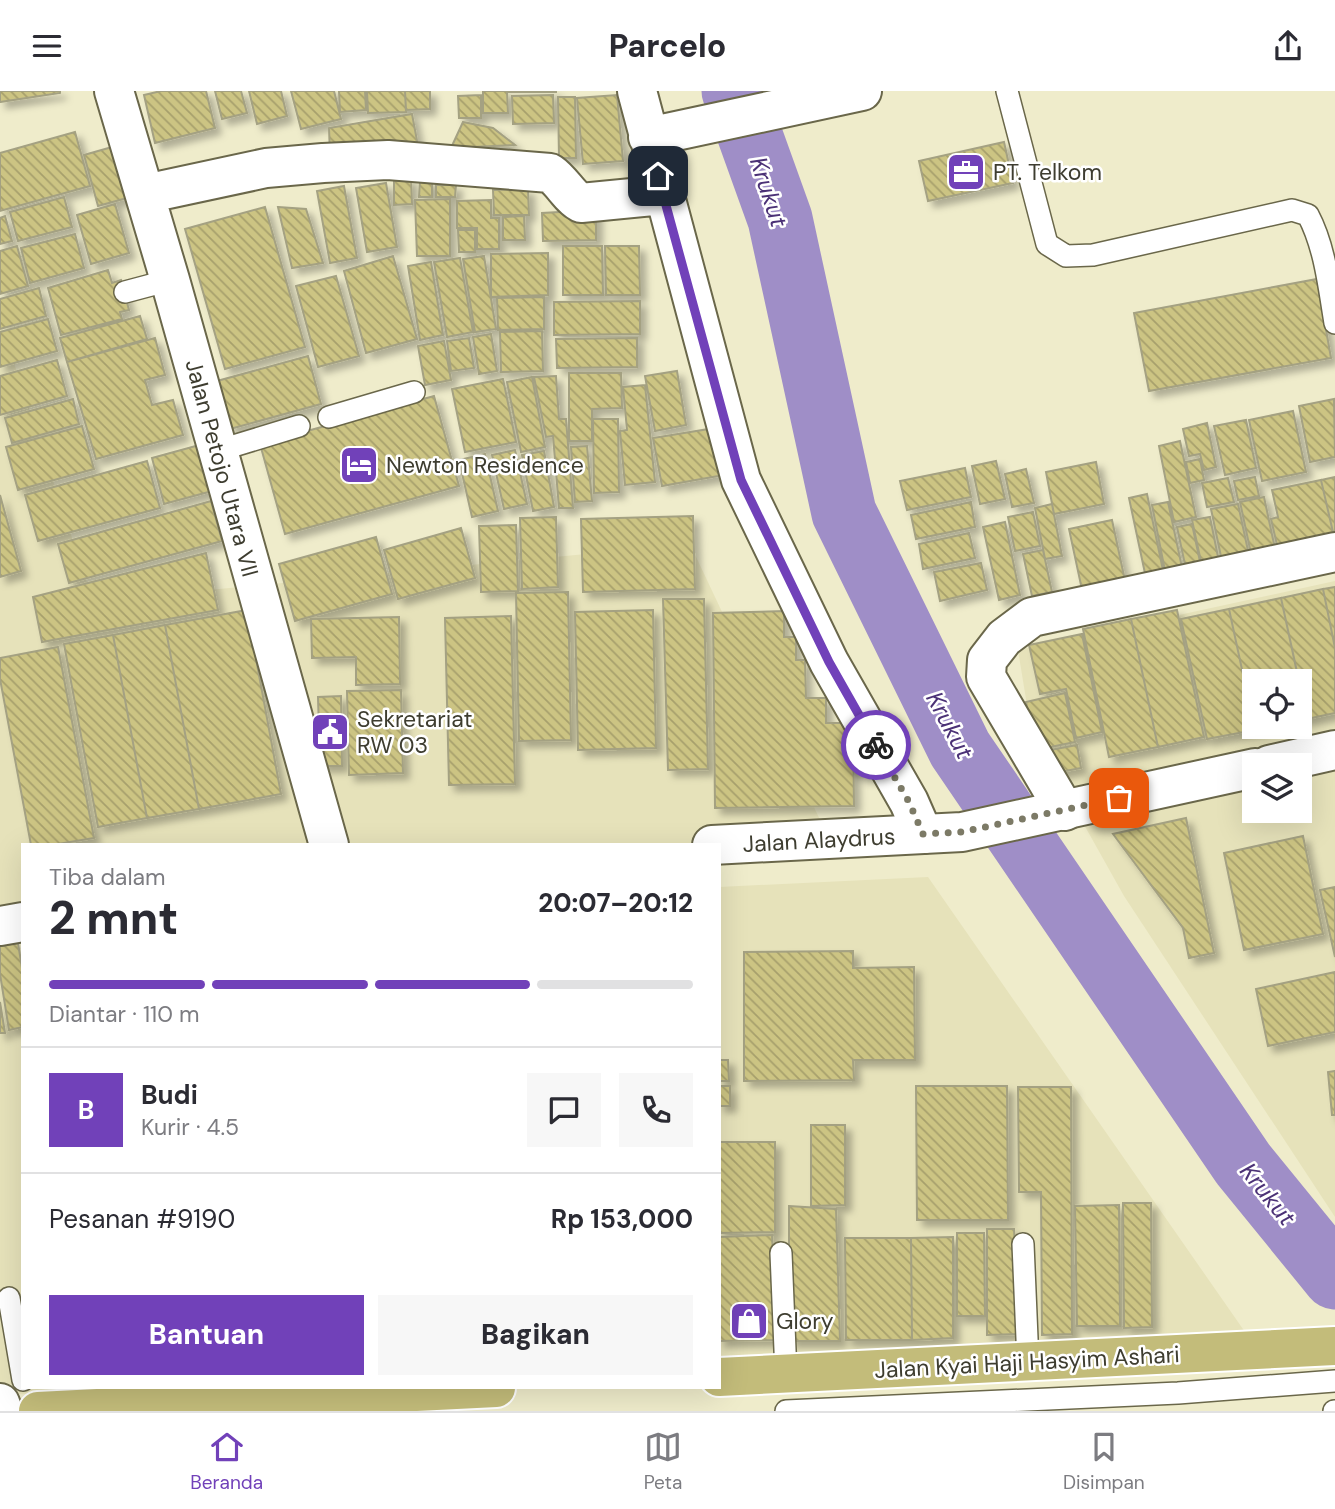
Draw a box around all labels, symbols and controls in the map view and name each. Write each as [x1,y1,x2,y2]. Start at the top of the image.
text: Parcelo [609,25,726,67]
icon: menu [28,27,66,65]
icon: share [1269,27,1307,65]
pin [628,146,688,206]
office icon: PT. Telkom [945,151,987,193]
water label: Krukut [743,153,795,232]
icon: home [639,157,677,195]
place label: PT. Telkom [993,157,1102,187]
street label: Jalan Petojo Utara VII [179,356,265,580]
hotel icon: Newton Residence [338,444,380,486]
place label: Newton Residence [386,450,584,480]
map controls [1242,669,1312,823]
button: locate [1242,669,1312,739]
water label: Krukut [919,686,981,765]
place label: Sekretariat RW 03 [357,704,473,760]
courier [841,710,911,780]
public building icon: Sekretariat RW 03 [309,711,351,753]
icon: bike [857,726,895,764]
button: layers [1242,753,1312,823]
pin [1089,768,1149,828]
icon: bag [1100,779,1138,817]
street label: Jalan Alaydrus [742,821,896,859]
text: Tiba dalam [49,862,166,892]
text: 20:07–20:12 [538,886,693,920]
text: 2 mnt [49,888,178,948]
text: Diantar · 110 m [49,999,200,1029]
button: chat [527,1073,601,1147]
button: phone [619,1073,693,1147]
text: Budi [141,1078,198,1112]
text: B [78,1093,94,1127]
text: Kurir · 4.5 [141,1112,239,1142]
water label: Krukut [1233,1156,1303,1232]
text: Pesanan #9190 [49,1202,235,1236]
text: Rp 153,000 [551,1202,693,1236]
button: Bantuan [49,1295,364,1375]
button: Bagikan [378,1295,693,1375]
shop icon: Glory [728,1300,770,1342]
place label: Glory [776,1306,834,1336]
street label: Jalan Kyai Haji Hasyim Ashari [874,1339,1180,1385]
tab: Beranda [190,1428,263,1495]
tab: Peta [644,1428,682,1495]
tab: Disimpan [1063,1428,1145,1495]

